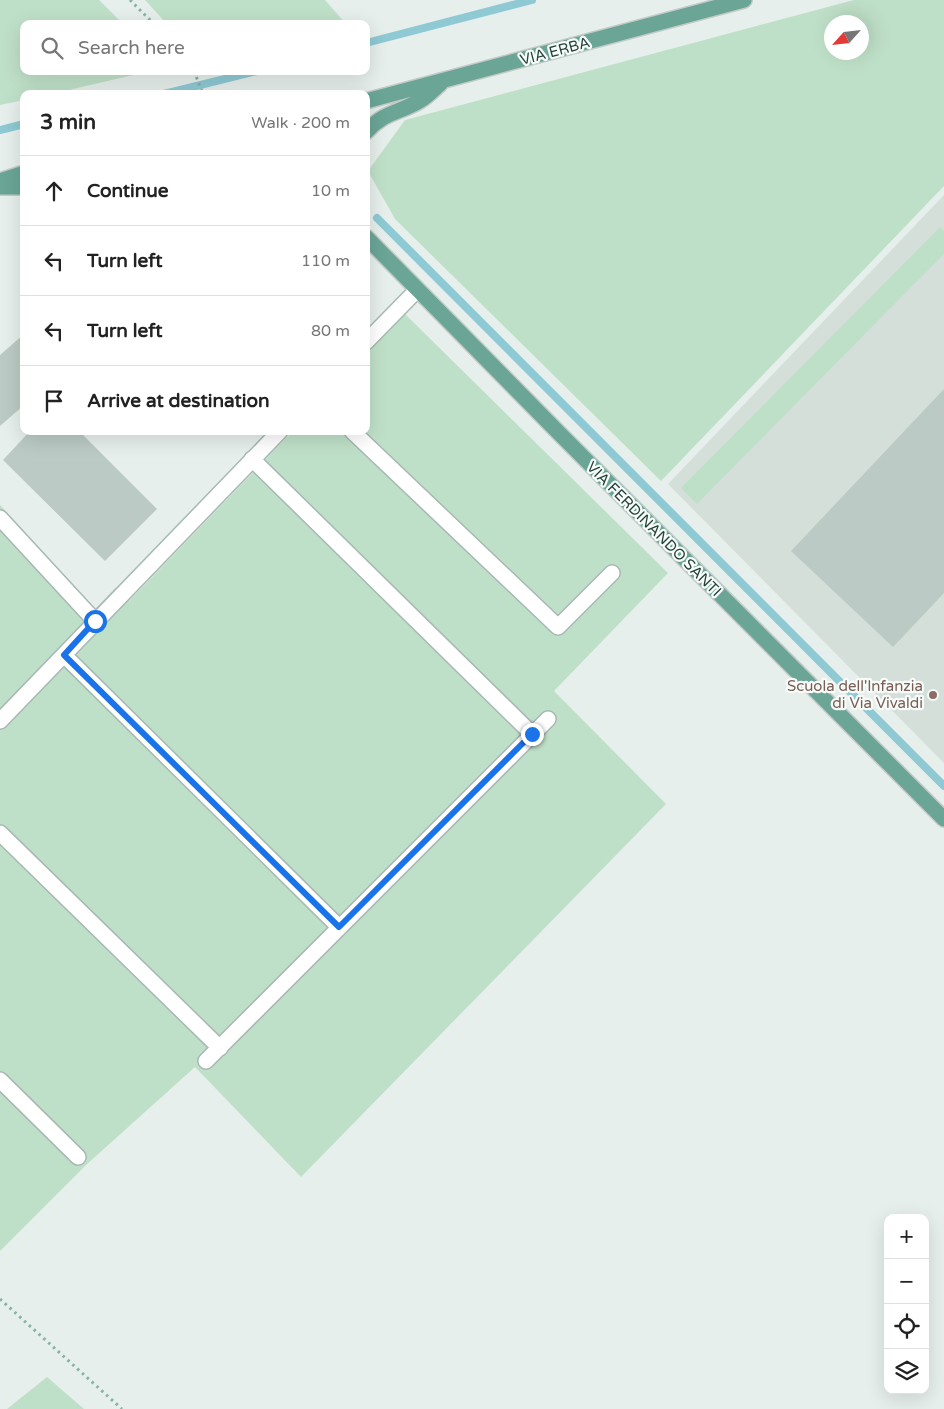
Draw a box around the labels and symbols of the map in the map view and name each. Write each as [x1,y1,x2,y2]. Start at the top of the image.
north arrow [824,15,869,60]
street label: VIA ERBA [518,33,592,69]
street label: VIA FERDINANDO SANTI [583,458,725,600]
route start [84,610,107,633]
place label: Scuola dell'Infanzia di Via Vivaldi [787,677,923,712]
marker: Scuola dell'Infanzia di Via Vivaldi [927,689,939,701]
route end [521,723,544,746]

